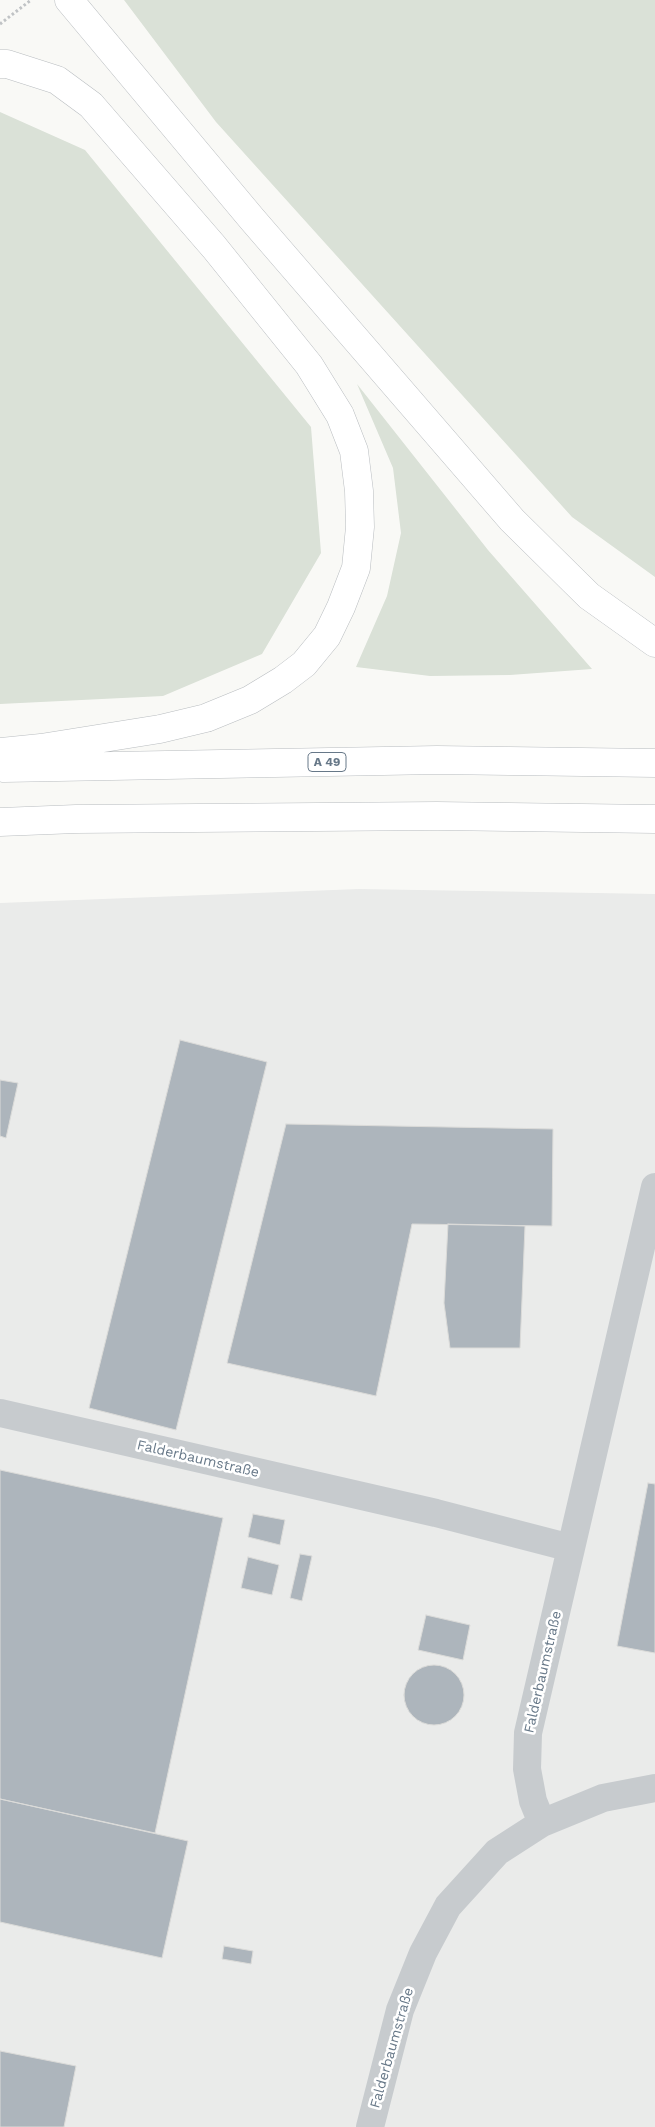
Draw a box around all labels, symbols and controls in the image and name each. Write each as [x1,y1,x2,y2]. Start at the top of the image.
road number: A 49 [308,752,346,772]
street label: Falderbaumstraße [135,1437,261,1481]
street label: Falderbaumstraße [521,1609,565,1735]
street label: Falderbaumstraße [367,1986,417,2110]

